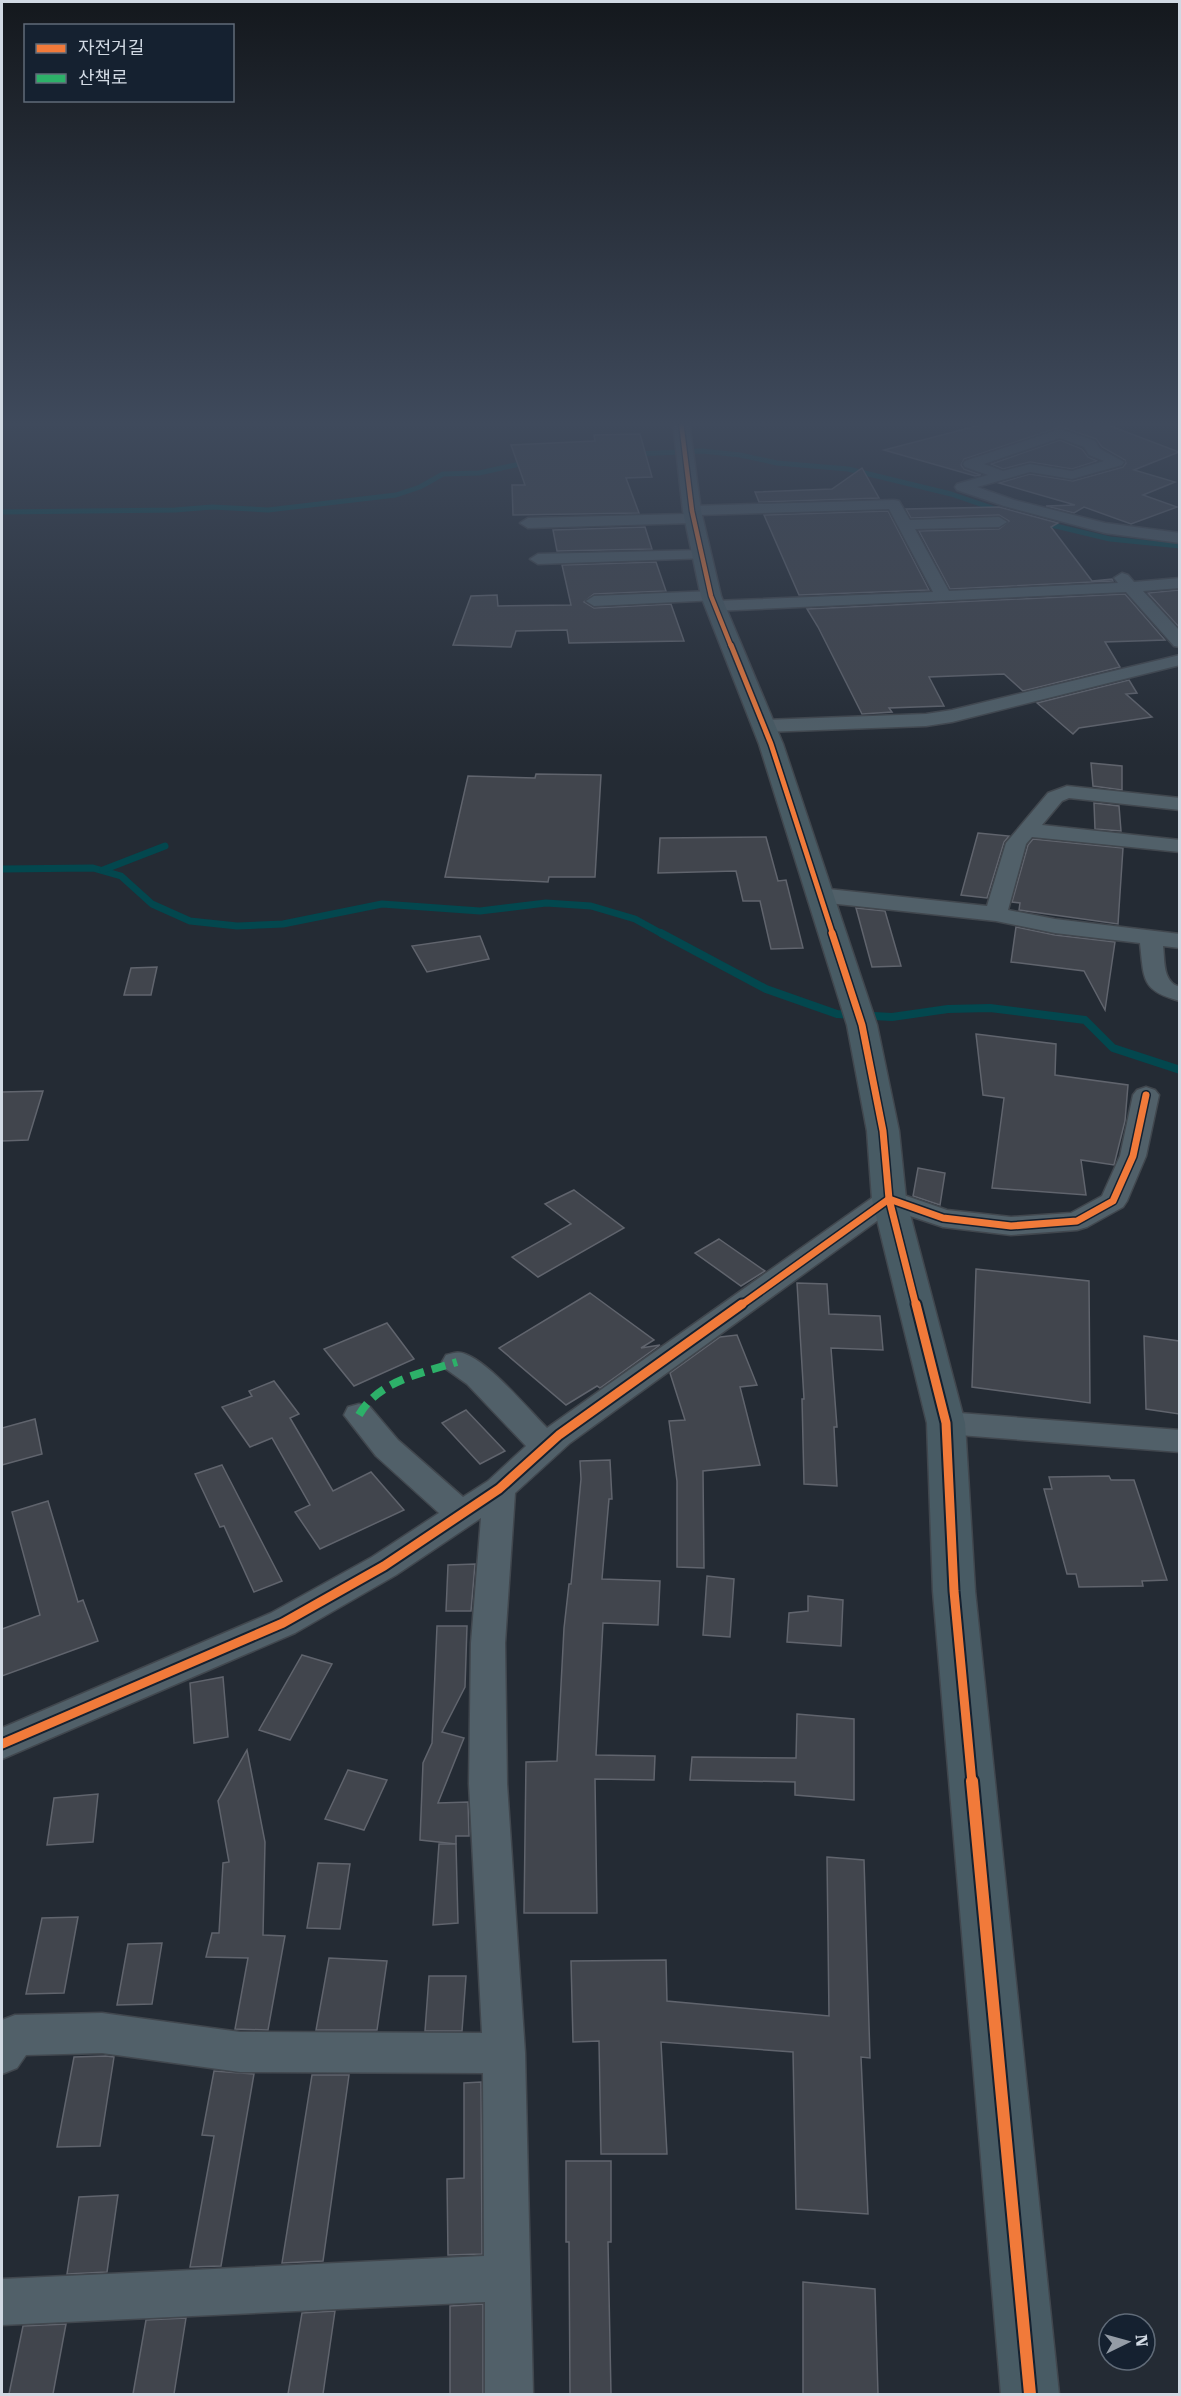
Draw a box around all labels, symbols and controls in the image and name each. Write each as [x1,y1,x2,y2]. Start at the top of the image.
legend [24,24,234,102]
text: 자전거길 [78,37,144,58]
text: 산책로 [78,67,128,88]
north arrow [1097,2312,1157,2372]
text: N [1131,2334,1151,2348]

